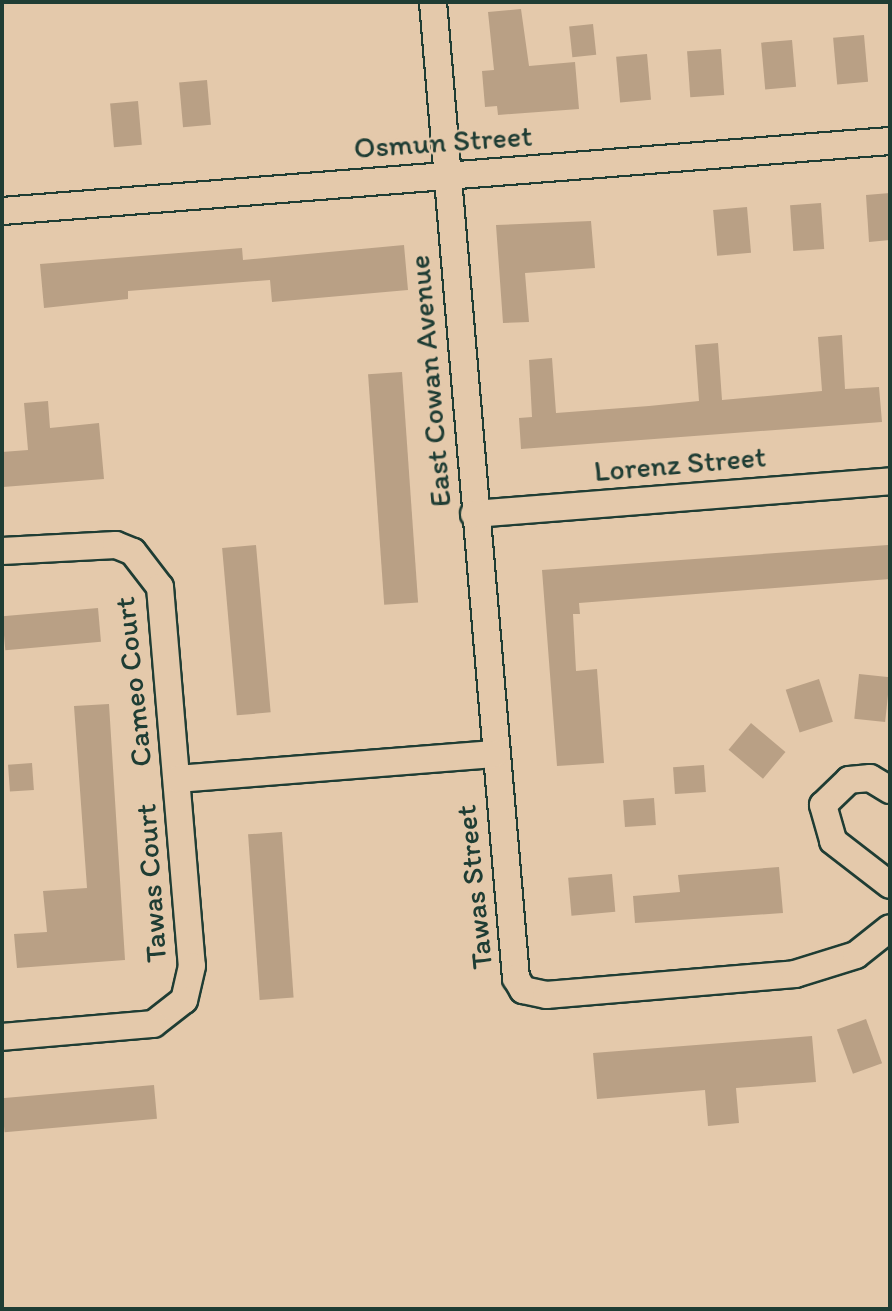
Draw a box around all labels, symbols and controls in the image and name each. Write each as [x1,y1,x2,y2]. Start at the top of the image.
street label: Osmun Street [353,118,533,166]
street label: East Cowan Avenue [401,255,459,507]
street label: Lorenz Street [592,439,768,489]
street label: Cameo Court [106,595,160,769]
street label: Tawas Court [128,802,174,964]
street label: Tawas Street [448,804,500,970]

